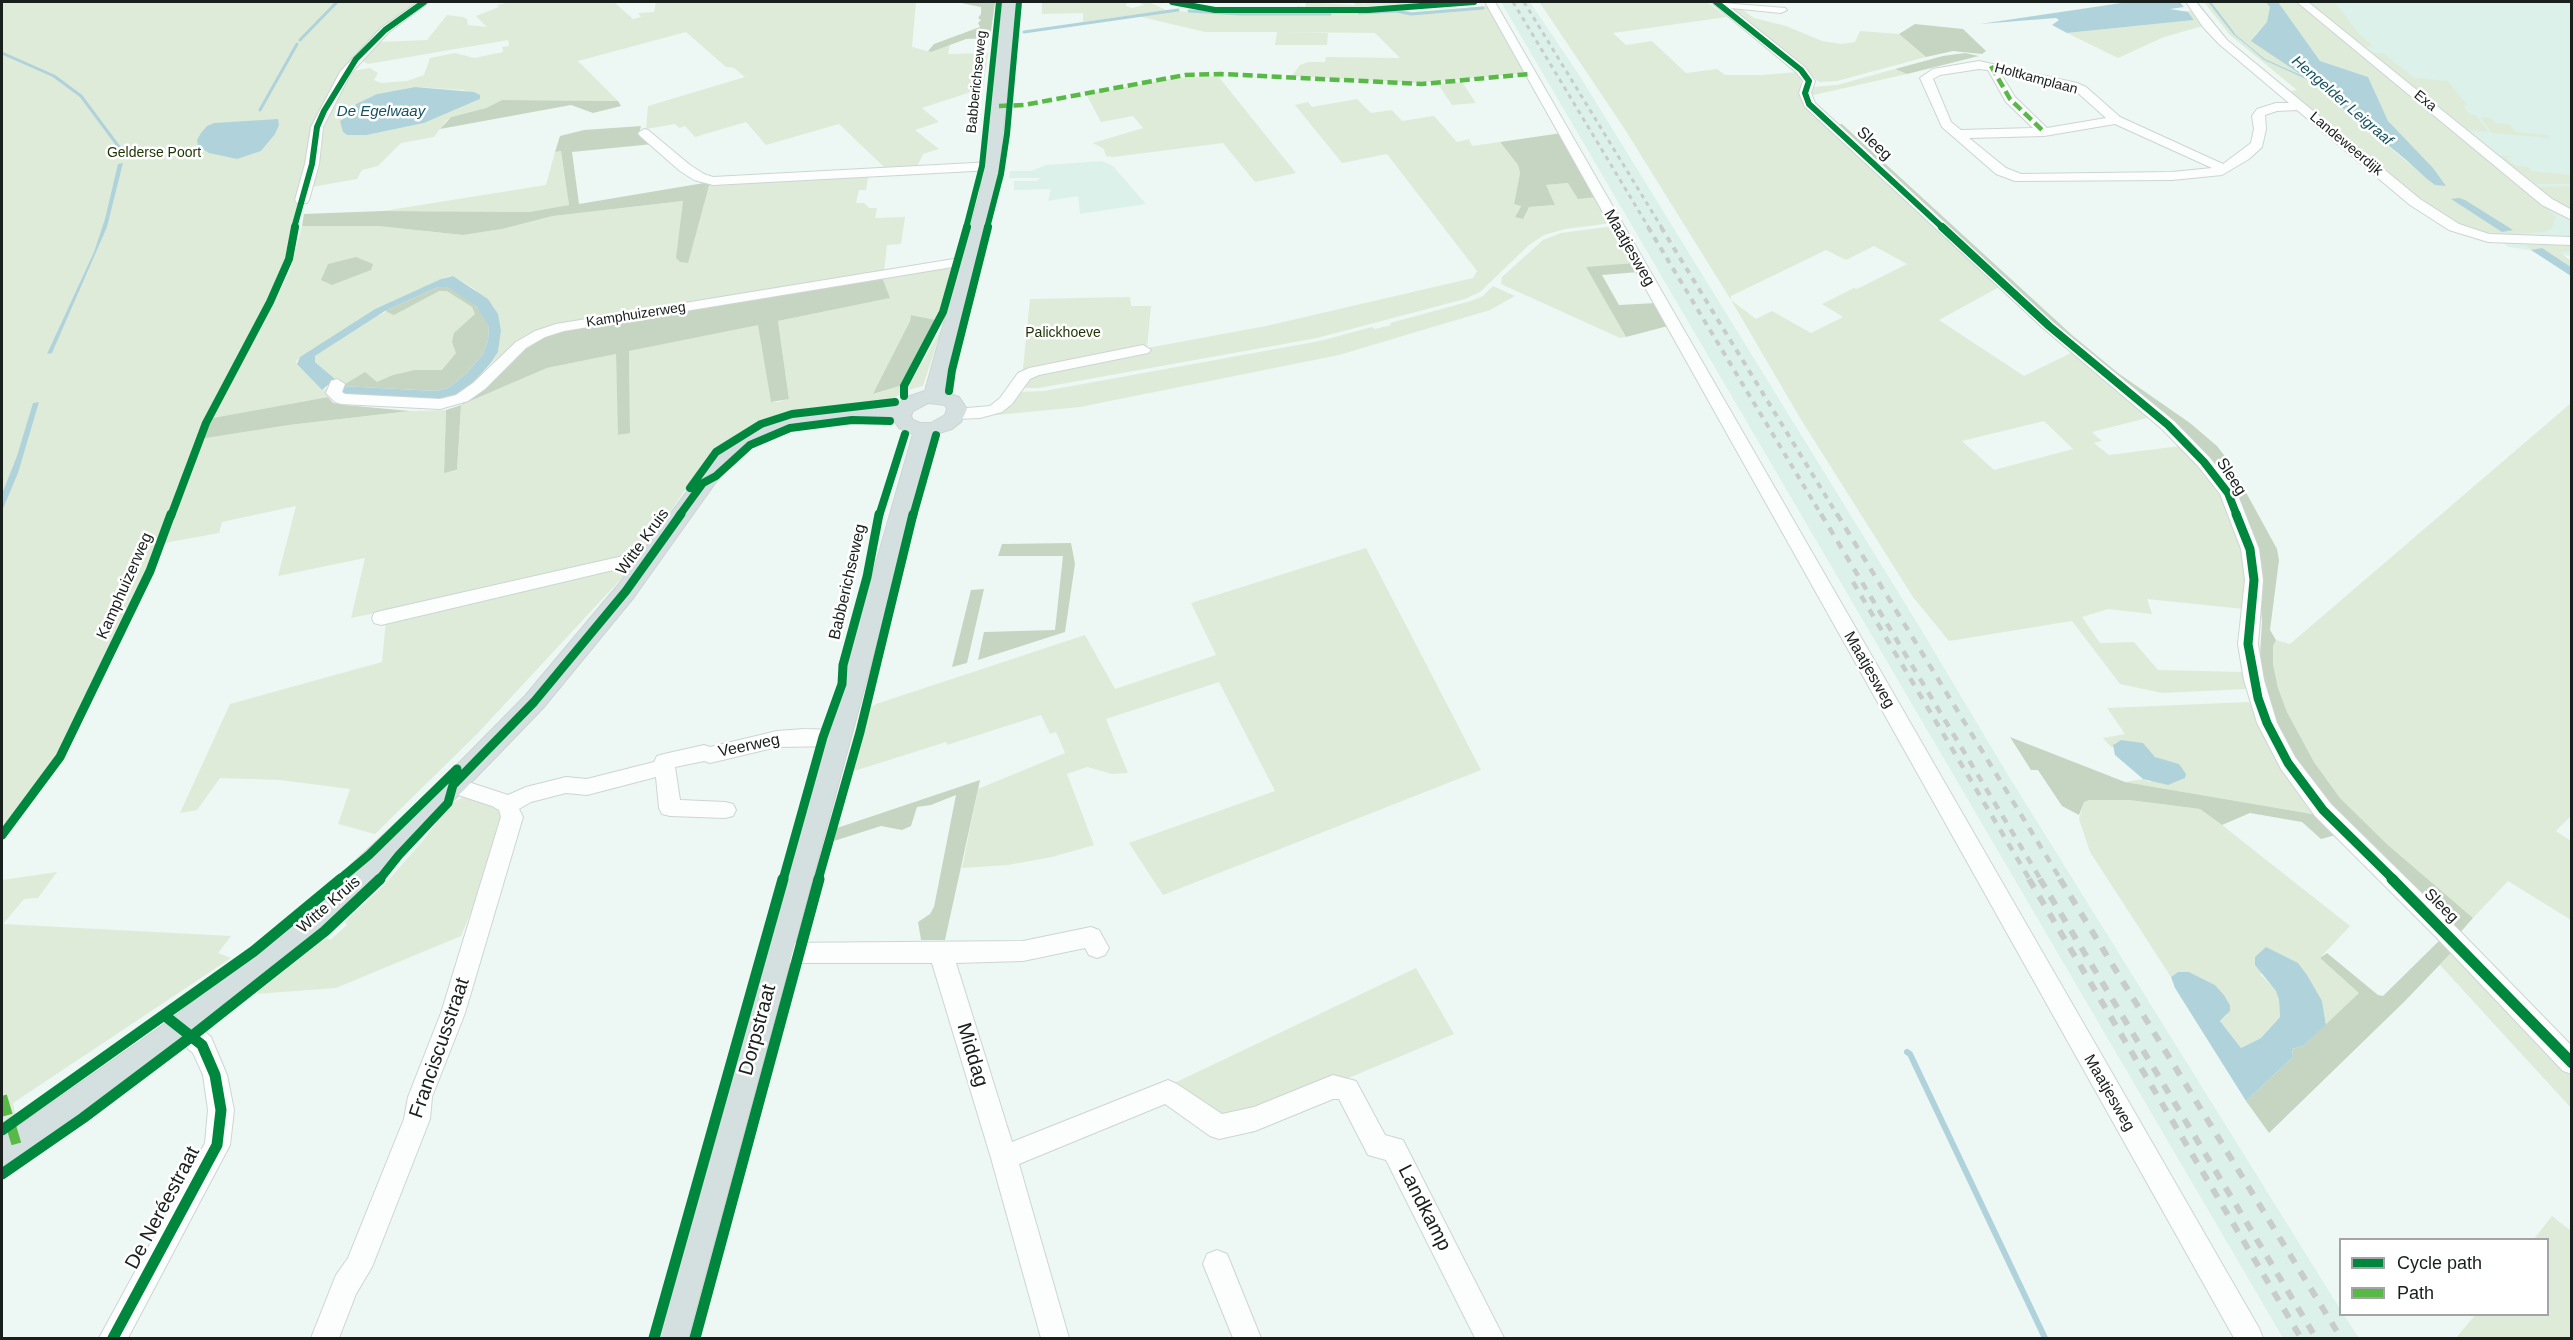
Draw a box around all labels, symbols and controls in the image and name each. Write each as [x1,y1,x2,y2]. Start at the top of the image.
street label: Babberichseweg [963,30,991,134]
water label: Hengelder Leigraaf [2288,52,2396,150]
street label: Holtkamplaan [1992,60,2080,98]
street label: Exa [2410,87,2440,115]
water label: De Egelwaay [337,103,425,121]
street label: Landeweerdijk [2306,109,2386,179]
street label: Sleeg [1852,123,1896,165]
park label: Gelderse Poort [107,145,201,161]
street label: Maatjesweg [1599,206,1659,290]
street label: Kamphuizerweg [585,299,687,331]
park label: Palickhoeve [1025,325,1101,341]
street label: Sleeg [2212,455,2250,499]
street label: Witte Kruis [613,505,673,579]
street label: Babberichseweg [825,522,871,642]
street label: Kamphuizerweg [93,530,157,642]
street label: Maatjesweg [1839,628,1899,712]
street label: Veerweg [717,730,781,762]
street label: Witte Kruis [294,872,364,938]
street label: Sleeg [2420,885,2462,927]
street label: Franciscusstraat [405,975,475,1121]
street label: Dorpstraat [734,982,782,1078]
street label: Middag [951,1020,993,1090]
street label: Maatjesweg [2079,1051,2139,1135]
street label: De Neréestraat [121,1142,205,1274]
street label: Landkamp [1392,1161,1456,1255]
legend [2339,1238,2549,1316]
text: Cycle path [2397,1253,2482,1273]
text: Path [2397,1283,2434,1303]

